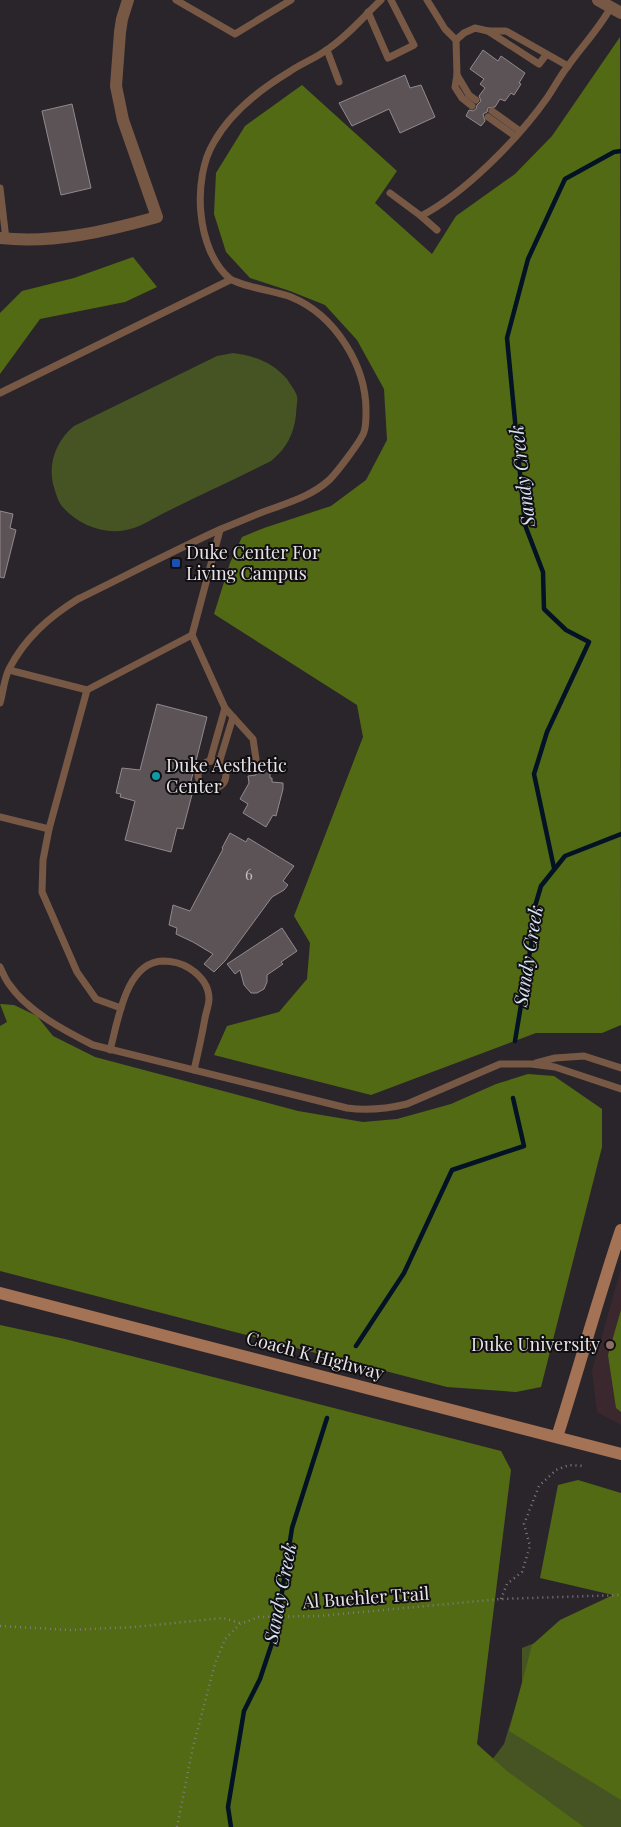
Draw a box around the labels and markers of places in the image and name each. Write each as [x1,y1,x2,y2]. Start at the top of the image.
place label: Duke Center For Living Campus [186,540,320,585]
marker: Duke Center For Living Campus [170,557,182,569]
place label: Duke Aesthetic Center [166,753,287,798]
marker: Duke Aesthetic Center [150,770,162,782]
place label: Duke University [471,1332,600,1356]
marker: Duke University [604,1339,616,1351]

